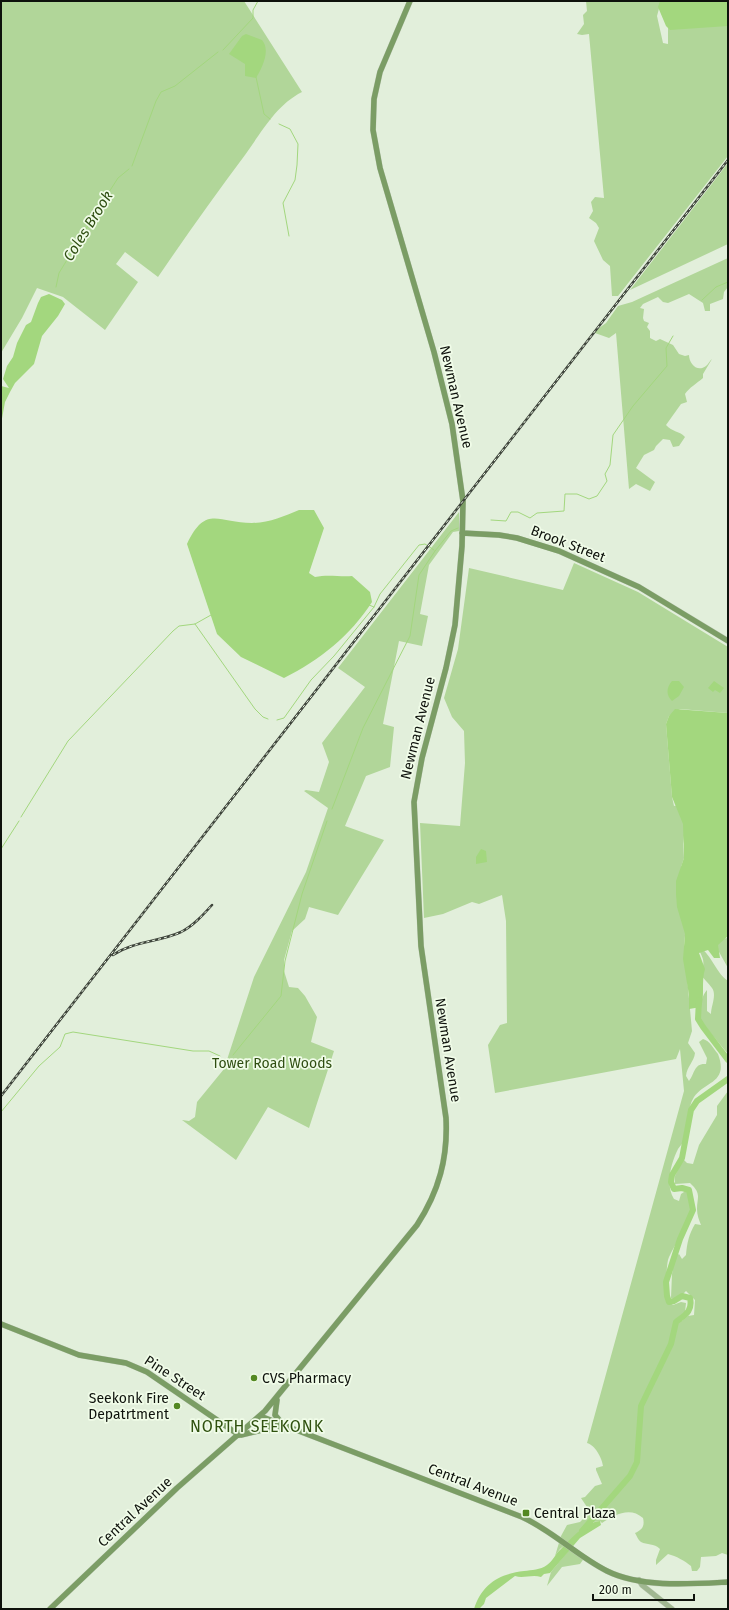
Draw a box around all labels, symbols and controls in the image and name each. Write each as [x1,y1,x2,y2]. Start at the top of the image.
water label: Coles Brook [59,188,117,264]
street label: Newman Avenue [436,344,476,450]
street label: Brook Street [528,522,609,566]
street label: Newman Avenue [397,675,439,781]
street label: Newman Avenue [431,997,465,1103]
park label: Tower Road Woods [212,1055,333,1072]
street label: Pine Street [141,1352,210,1405]
place label: CVS Pharmacy [262,1370,351,1387]
marker: CVS Pharmacy [249,1373,259,1383]
place label: Seekonk Fire Depatrtment [88,1390,170,1423]
marker: Seekonk Fire Depatrtment [172,1401,182,1411]
district label: NORTH SEEKONK [190,1417,324,1436]
street label: Central Avenue [426,1460,520,1510]
street label: Central Avenue [94,1473,176,1551]
place label: Central Plaza [534,1505,616,1522]
marker: Central Plaza [521,1508,531,1518]
scale bar [593,1576,694,1602]
text: 200 m [599,1583,632,1597]

